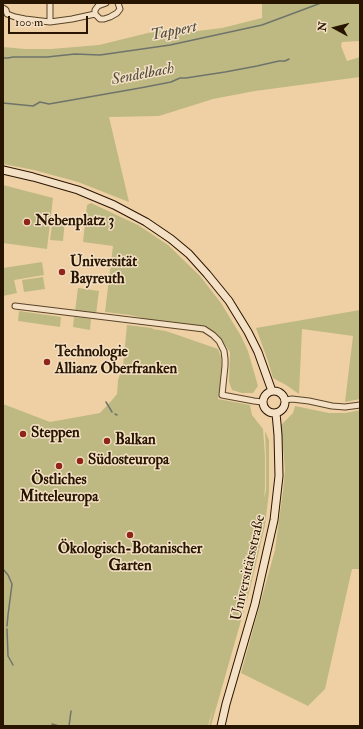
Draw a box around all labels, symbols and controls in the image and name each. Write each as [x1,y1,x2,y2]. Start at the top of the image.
scale bar [10,8,90,34]
north arrow [315,8,355,48]
text: 100 m [15,15,43,30]
water label: Tappert [149,18,199,46]
text: N [316,21,330,32]
water label: Sendelbach [110,60,176,90]
place label: Nebenplatz 3 [35,213,114,231]
marker: Nebenplatz 3 [22,217,32,227]
place label: Universität Bayreuth [70,254,137,289]
marker: Universität Bayreuth [57,267,67,277]
place label: Technologie Allianz Oberfranken [55,344,177,379]
marker: Technologie Allianz Oberfranken [42,357,52,367]
place label: Steppen [31,425,80,443]
marker: Steppen [18,429,28,439]
place label: Balkan [115,432,156,450]
marker: Balkan [102,436,112,446]
place label: Südosteuropa [88,452,169,470]
marker: Südosteuropa [75,456,85,466]
marker: Östliches Mitteleuropa [54,461,64,471]
place label: Östliches Mitteleuropa [20,472,98,507]
street label: Universitätsstraße [228,513,270,623]
marker: Ökologisch-Botanischer Garten [125,530,135,540]
place label: Ökologisch-Botanischer Garten [58,541,202,576]

